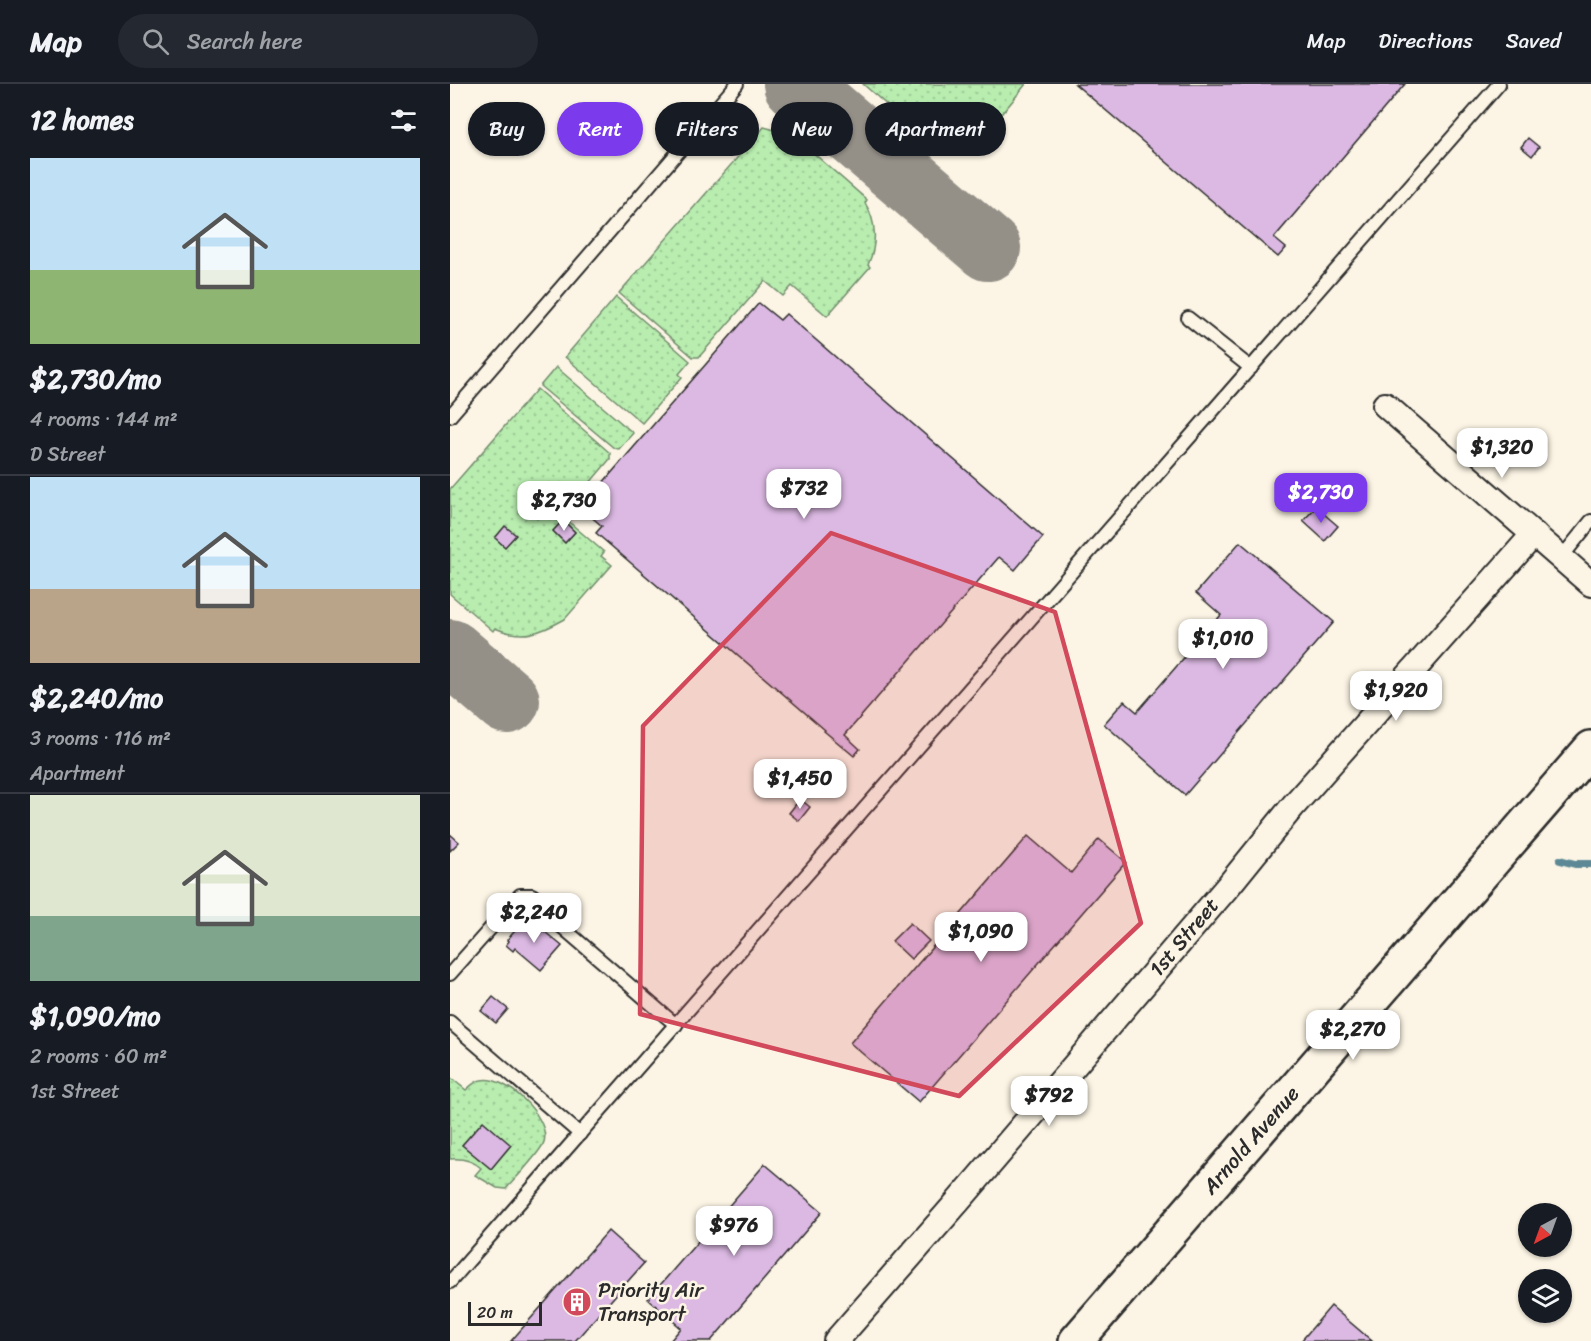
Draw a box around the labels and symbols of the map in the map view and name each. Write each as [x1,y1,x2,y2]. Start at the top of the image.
pin: $1,320 [1453,428,1551,479]
pin: $732 [768,469,840,520]
pin: $2,730 [1272,473,1370,524]
pin: $2,730 [515,481,613,532]
pin: $1,010 [1174,619,1272,670]
pin: $1,920 [1347,671,1445,722]
pin: $1,450 [751,759,849,810]
street label: 1st Street [1139,889,1229,985]
pin: $2,240 [485,893,583,944]
pin: $1,090 [932,912,1030,963]
pin: $2,270 [1304,1010,1402,1061]
pin: $792 [1013,1076,1085,1127]
street label: Arnold Avenue [1192,1077,1310,1204]
north arrow [1518,1203,1572,1257]
pin: $976 [698,1206,770,1257]
place label: Priority Air Transport [598,1271,705,1333]
building icon: Priority Air Transport [561,1286,593,1318]
scale bar [468,1299,542,1326]

